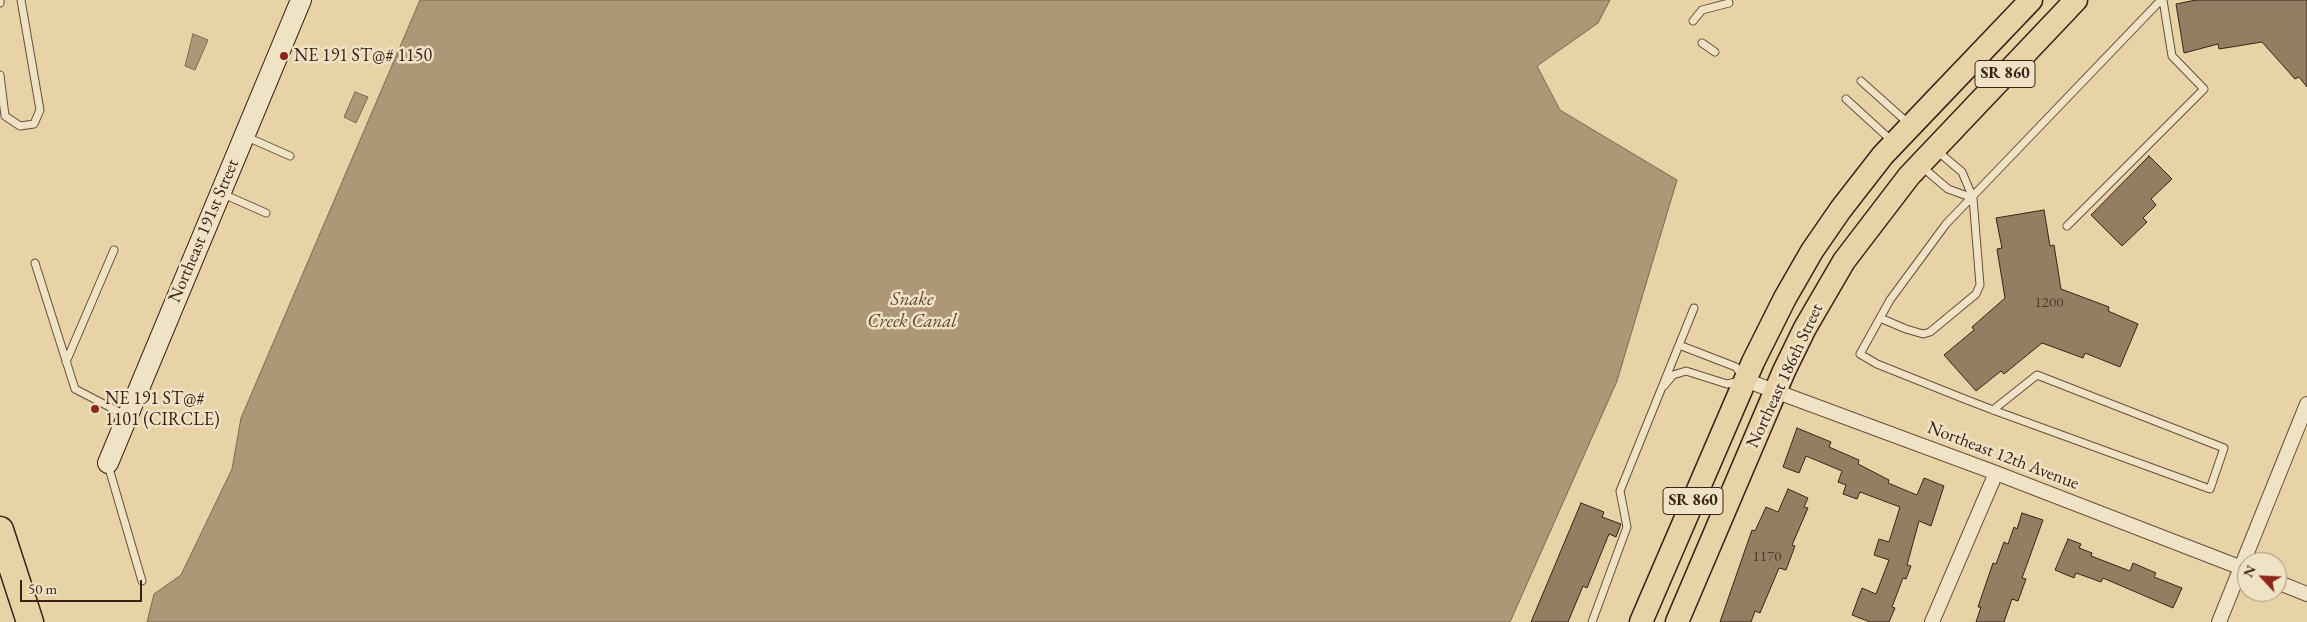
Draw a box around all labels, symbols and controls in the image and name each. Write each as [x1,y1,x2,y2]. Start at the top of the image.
place label: NE 191 ST@# 1150 [294,45,432,67]
marker: NE 191 ST@# 1150 [278,50,290,62]
road number: SR 860 [1975,61,2035,88]
street label: Northeast 191st Street [164,156,244,306]
water label: Snake Creek Canal [867,289,957,333]
house number: 1200 [2035,294,2063,312]
street label: Northeast 186th Street [1742,300,1828,452]
place label: NE 191 ST@# 1101 (CIRCLE) [105,388,220,430]
marker: NE 191 ST@# 1101 (CIRCLE) [89,403,101,415]
street label: Northeast 12th Avenue [1924,417,2082,495]
road number: SR 860 [1663,488,1723,514]
house number: 1170 [1753,548,1781,566]
north arrow [2237,552,2287,602]
text: N [2239,562,2260,580]
scale bar [22,570,145,602]
text: 50 m [28,579,57,598]

